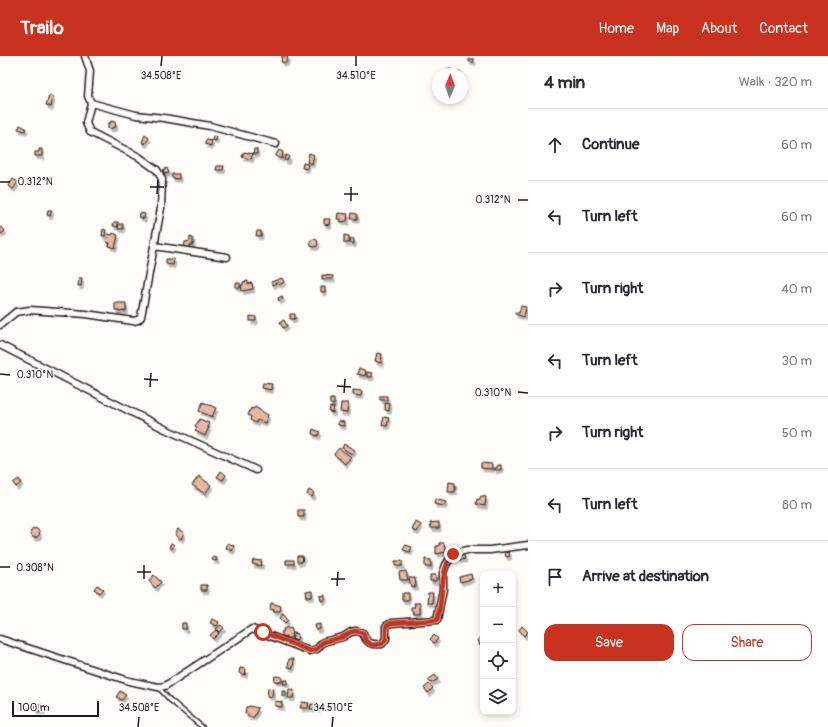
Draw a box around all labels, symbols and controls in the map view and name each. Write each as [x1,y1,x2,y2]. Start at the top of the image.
text: Trailo [20,16,64,40]
text: Home [599,20,634,37]
text: Map [656,20,679,37]
text: About [701,20,737,37]
text: Contact [759,20,808,37]
north arrow [432,68,468,104]
text: 34.508°E [141,70,181,82]
text: 34.510°E [336,70,376,82]
text: 4 min [544,72,585,93]
text: Walk · 320 m [739,74,812,90]
icon: ahead [544,134,566,156]
text: Continue [582,135,640,154]
text: 60 m [781,137,812,153]
text: 0.312°N [17,176,53,188]
text: 0.312°N [475,194,511,206]
icon: left [544,206,566,228]
text: Turn left [582,207,638,226]
text: 60 m [781,209,812,225]
icon: right [544,278,566,300]
text: Turn right [582,279,643,298]
text: 40 m [781,281,812,297]
icon: left [544,350,566,372]
text: Turn left [582,351,638,370]
text: 30 m [782,353,812,369]
text: 0.310°N [17,369,53,381]
text: 0.310°N [475,387,511,399]
icon: right [544,422,566,444]
text: Turn right [582,423,643,442]
text: 50 m [782,425,812,441]
icon: left [544,494,566,516]
text: Turn left [582,495,638,514]
text: 80 m [782,497,812,513]
route end [444,545,462,563]
text: 0.308°N [16,562,54,574]
icon: arrive [544,566,566,588]
text: Arrive at destination [582,567,709,586]
map controls [480,571,516,715]
button: + [480,571,516,607]
button: − [480,607,516,643]
route start [254,623,272,641]
button: Save [544,624,674,661]
button: Share [682,624,812,661]
button: locate [480,643,516,679]
button: layers [480,679,516,715]
scale bar [12,699,99,718]
text: 100 m [18,701,49,714]
text: 34.508°E [119,702,159,714]
text: 34.510°E [313,702,353,714]

